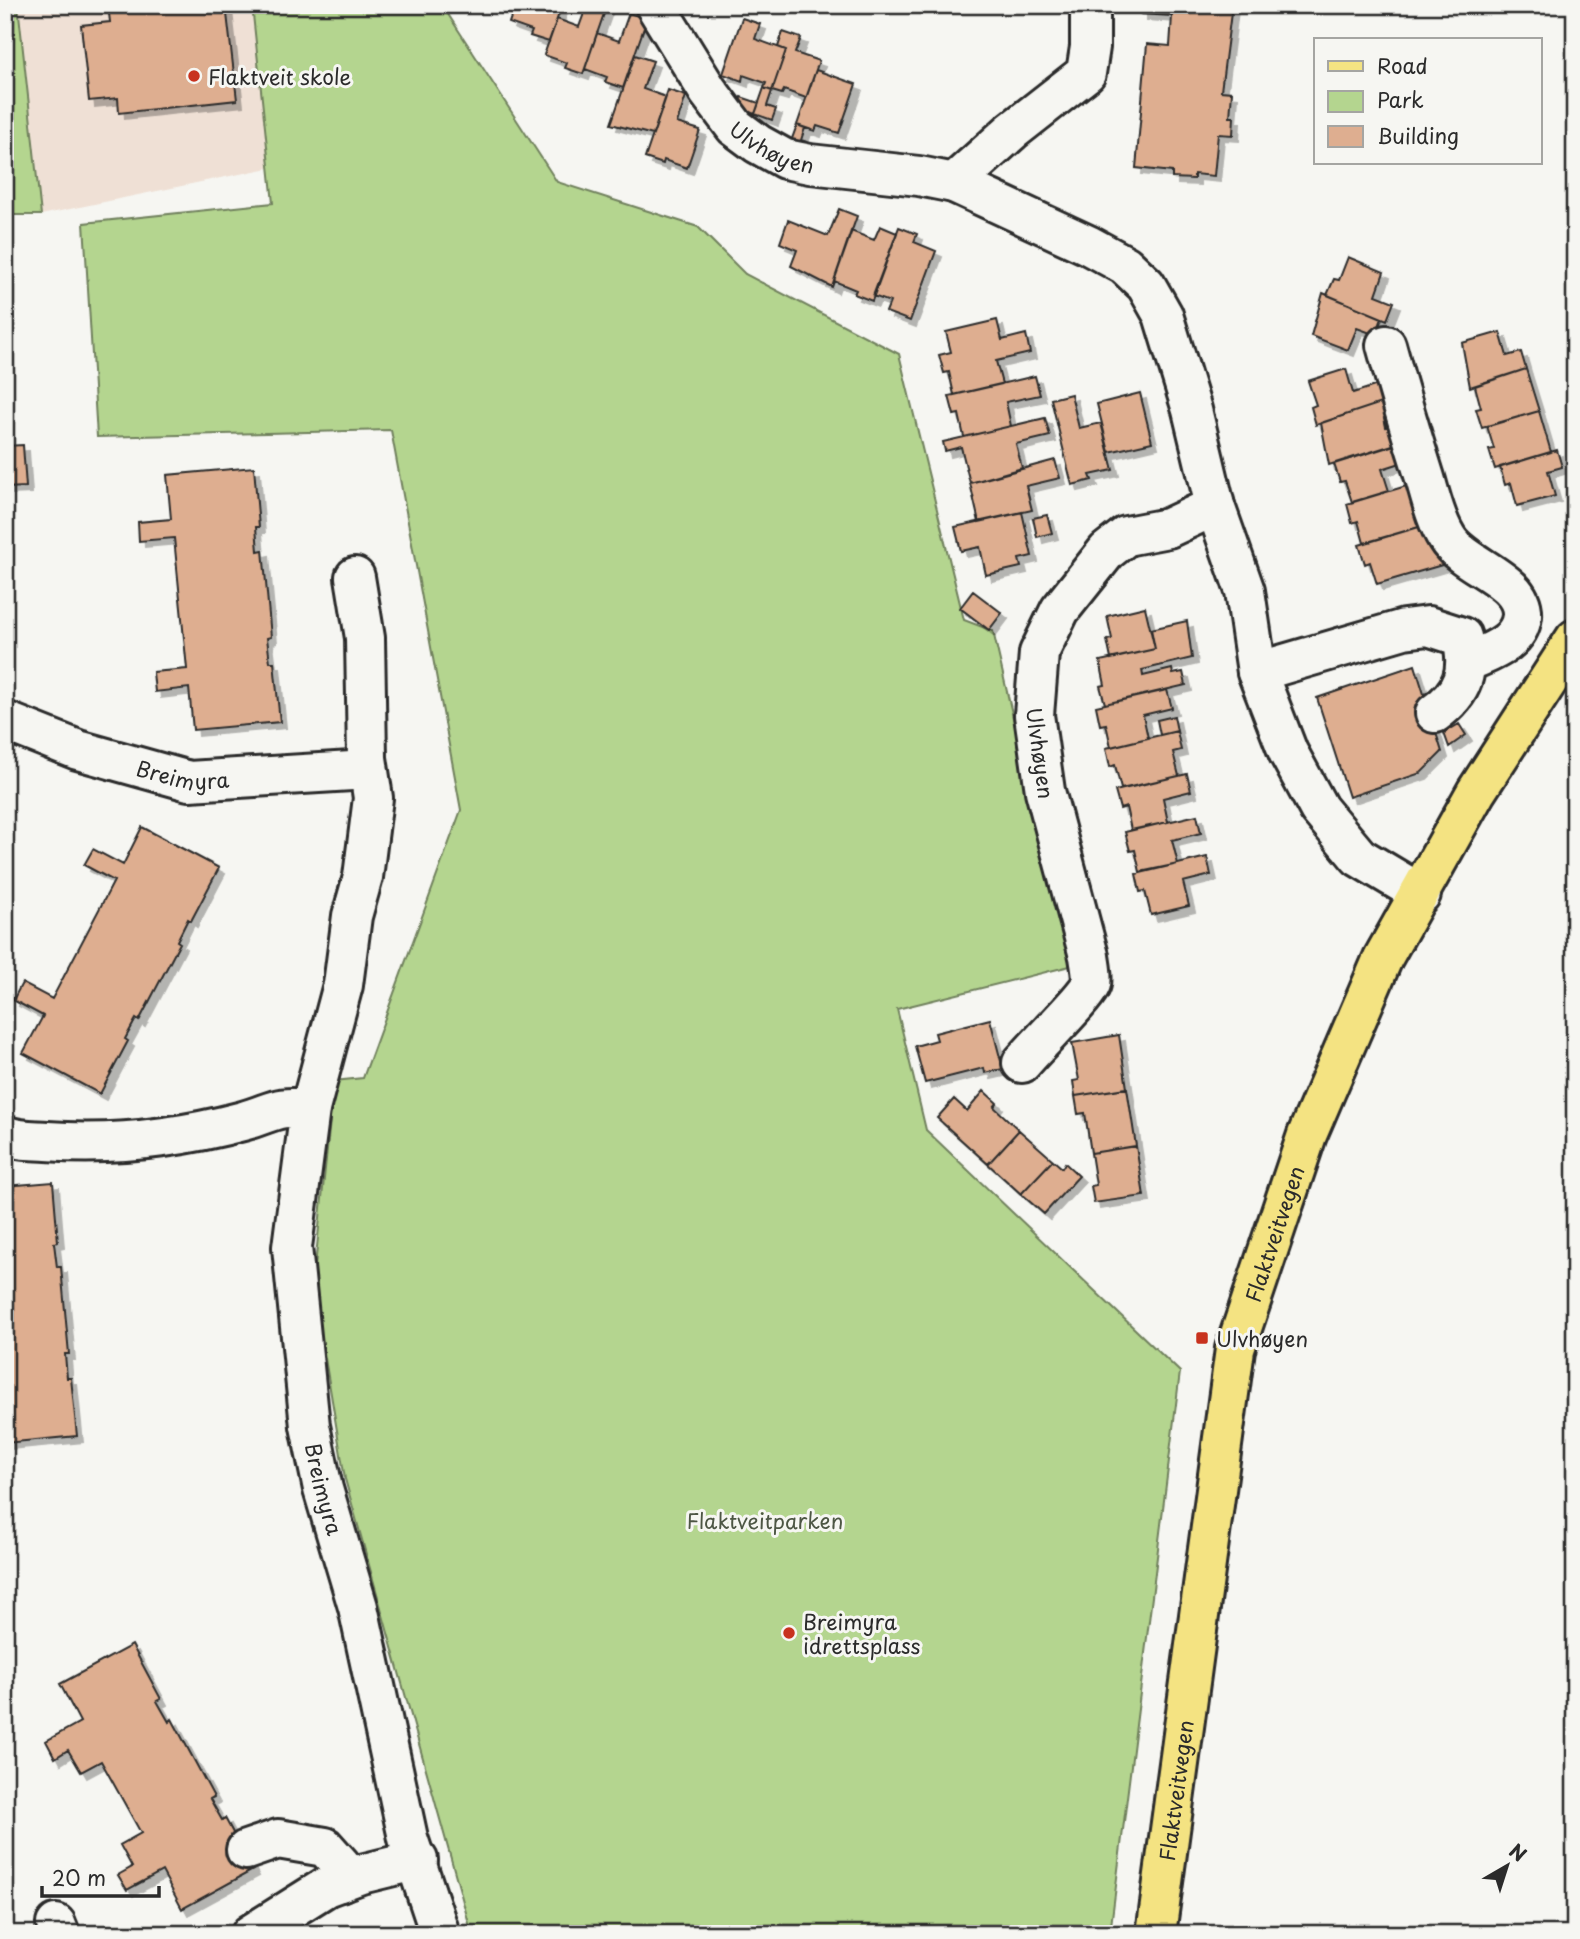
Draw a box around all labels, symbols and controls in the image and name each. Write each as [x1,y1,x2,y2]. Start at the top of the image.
legend [1314,38,1542,164]
text: Road [1377,49,1428,81]
place label: Flaktveit skole [208,60,351,92]
marker: Flaktveit skole [186,68,202,84]
text: Park [1377,83,1424,115]
street label: Ulvhøyen [723,112,817,180]
text: Building [1377,119,1459,151]
street label: Ulvhøyen [1019,705,1063,801]
street label: Breimyra [133,751,230,798]
street label: Flaktveitvegen [1236,1161,1312,1306]
place label: Ulvhøyen [1216,1322,1308,1354]
marker: Ulvhøyen [1194,1330,1210,1346]
street label: Breimyra [298,1440,352,1539]
park label: Flaktveitparken [687,1504,843,1536]
place label: Breimyra idrettsplass [803,1605,920,1661]
marker: Breimyra idrettsplass [781,1625,797,1641]
street label: Flaktveitvegen [1150,1718,1201,1863]
north arrow [1472,1830,1542,1900]
text: N [1504,1836,1533,1868]
scale bar [42,1855,159,1899]
text: 20 m [52,1861,106,1893]

